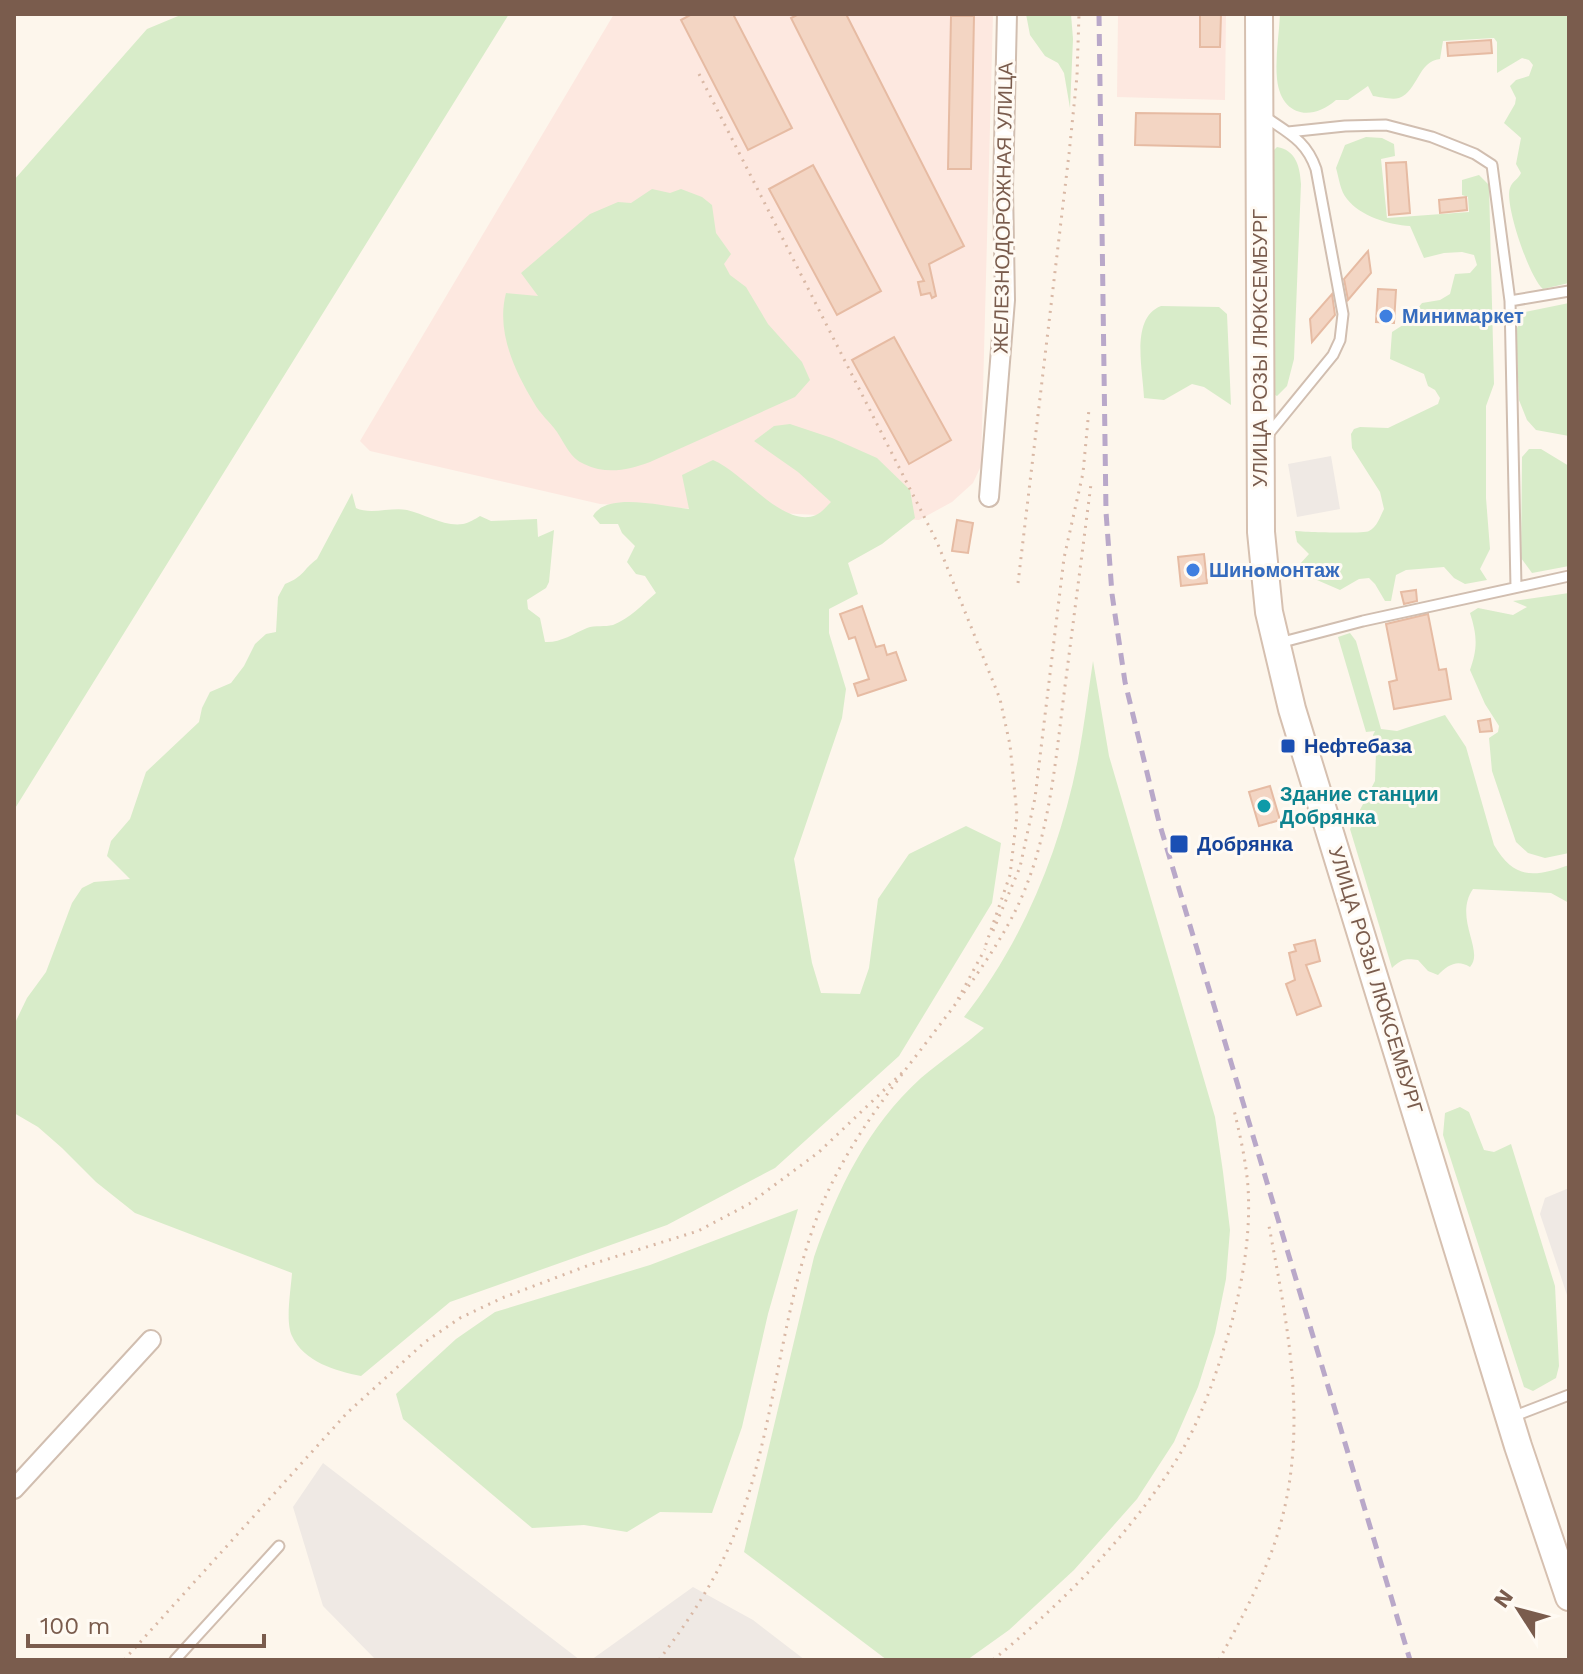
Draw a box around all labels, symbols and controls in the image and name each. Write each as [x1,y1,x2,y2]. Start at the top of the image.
street label: ЖЕЛЕЗНОДОРОЖНАЯ УЛИЦА [988,61,1018,354]
street label: УЛИЦА РОЗЫ ЛЮКСЕМБУРГ [1248,209,1272,487]
place label: Минимаркет [1402,304,1524,328]
marker: Минимаркет [1377,307,1395,325]
place label: Шинoмонтаж [1209,558,1340,582]
marker: Шинoмонтаж [1184,561,1202,579]
place label: Нефтебаза [1304,734,1413,758]
marker: Нефтебаза [1279,737,1297,755]
place label: Здание станции Добрянка [1280,782,1439,829]
marker: Здание станции Добрянка [1255,797,1273,815]
place label: Добрянка [1197,832,1294,856]
marker: Добрянка [1168,833,1190,855]
street label: УЛИЦА РОЗЫ ЛЮКСЕМБУРГ [1324,843,1428,1117]
north arrow [1479,1570,1559,1650]
text: N [1488,1585,1518,1612]
scale bar [28,1598,264,1648]
text: 100 m [40,1612,110,1640]

